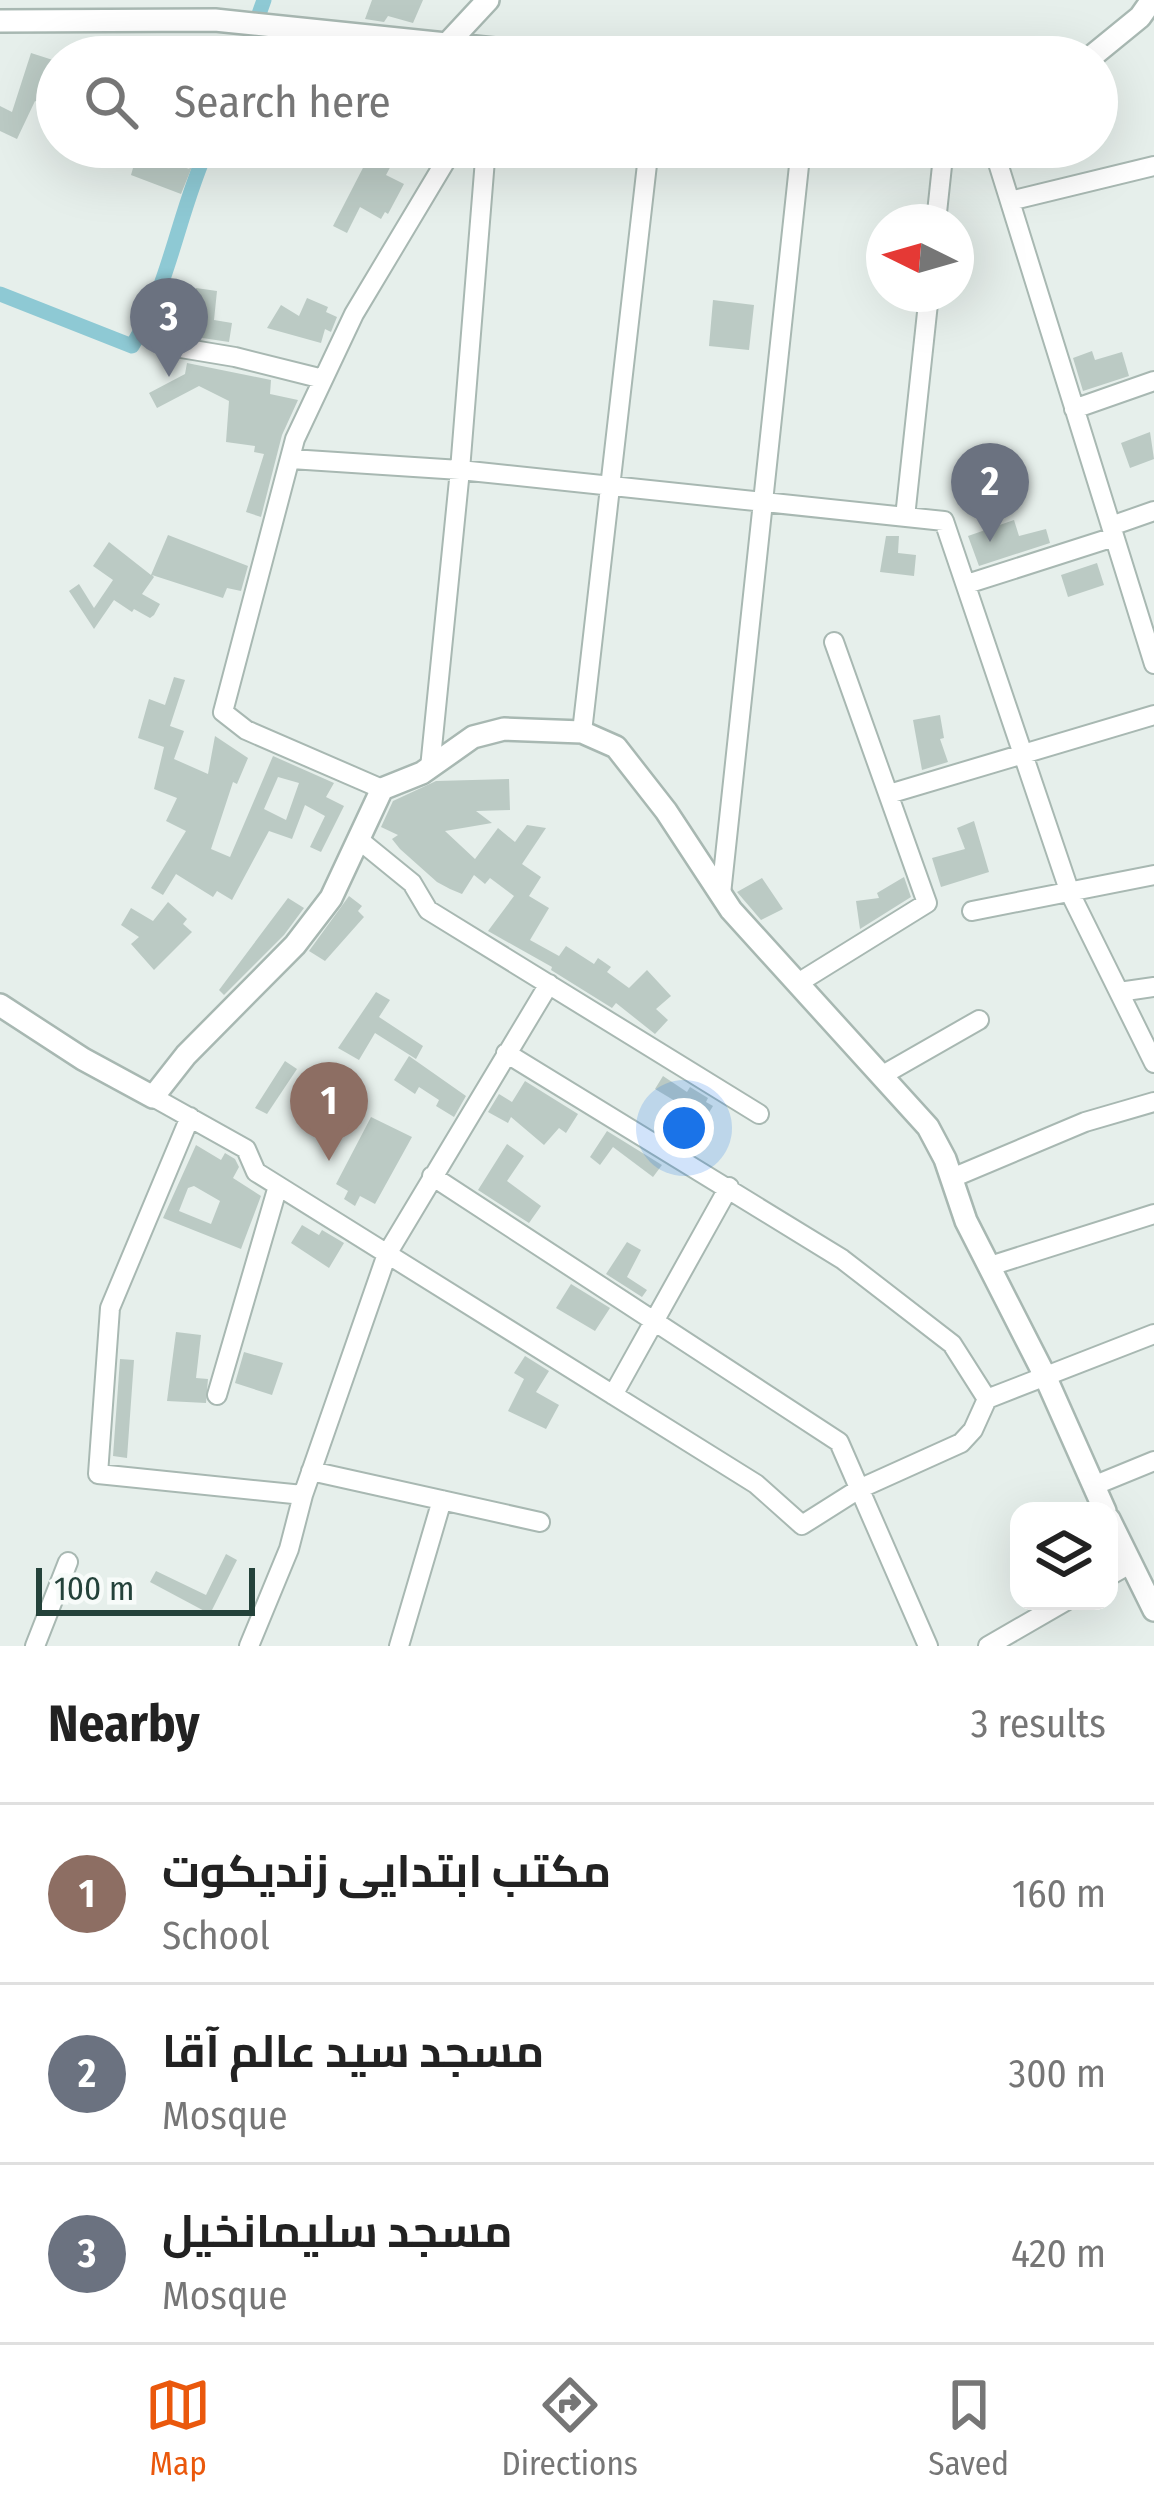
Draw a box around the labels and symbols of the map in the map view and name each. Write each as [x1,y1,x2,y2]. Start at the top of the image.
north arrow [866,204,974,312]
pin: 3 [130,278,208,377]
pin: 2 [951,443,1029,542]
pin: 1 [290,1062,368,1161]
your location [654,1098,714,1158]
scale bar [36,1562,255,1615]

